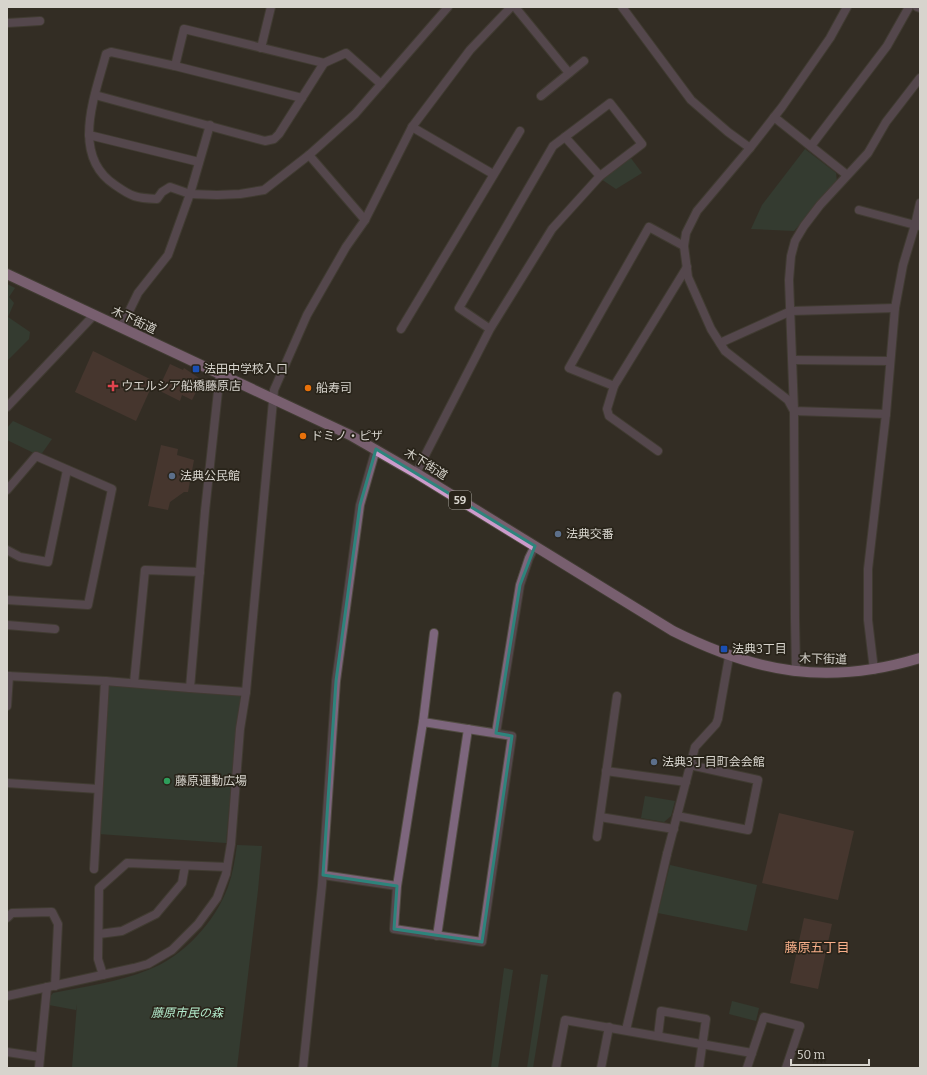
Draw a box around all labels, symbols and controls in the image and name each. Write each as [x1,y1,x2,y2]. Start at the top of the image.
street label: 木下街道 [109,304,159,336]
place label: 法田中学校入口 [204,362,288,376]
marker: 法田中学校入口 [191,364,201,374]
place label: ウエルシア船橋藤原店 [121,379,241,393]
marker: ウエルシア船橋藤原店 [108,381,118,391]
place label: 船寿司 [316,381,352,395]
marker: 船寿司 [303,383,313,393]
place label: ドミノ・ピザ [311,429,383,443]
marker: ドミノ・ピザ [298,431,308,441]
street label: 木下街道 [402,445,450,483]
place label: 法典公民館 [180,469,240,483]
marker: 法典公民館 [167,471,177,481]
road number: 59 [449,491,471,509]
place label: 法典交番 [566,527,614,541]
marker: 法典交番 [553,529,563,539]
place label: 法典3丁目 [732,642,787,656]
marker: 法典3丁目 [719,644,729,654]
street label: 木下街道 [799,652,847,666]
place label: 法典3丁目町会会館 [662,755,765,769]
marker: 法典3丁目町会会館 [649,757,659,767]
place label: 藤原運動広場 [175,774,247,788]
marker: 藤原運動広場 [162,776,172,786]
district label: 藤原五丁目 [784,940,850,955]
park label: 藤原市民の森 [151,1006,224,1020]
scale bar [791,1041,869,1067]
text: 50 m [797,1048,826,1062]

